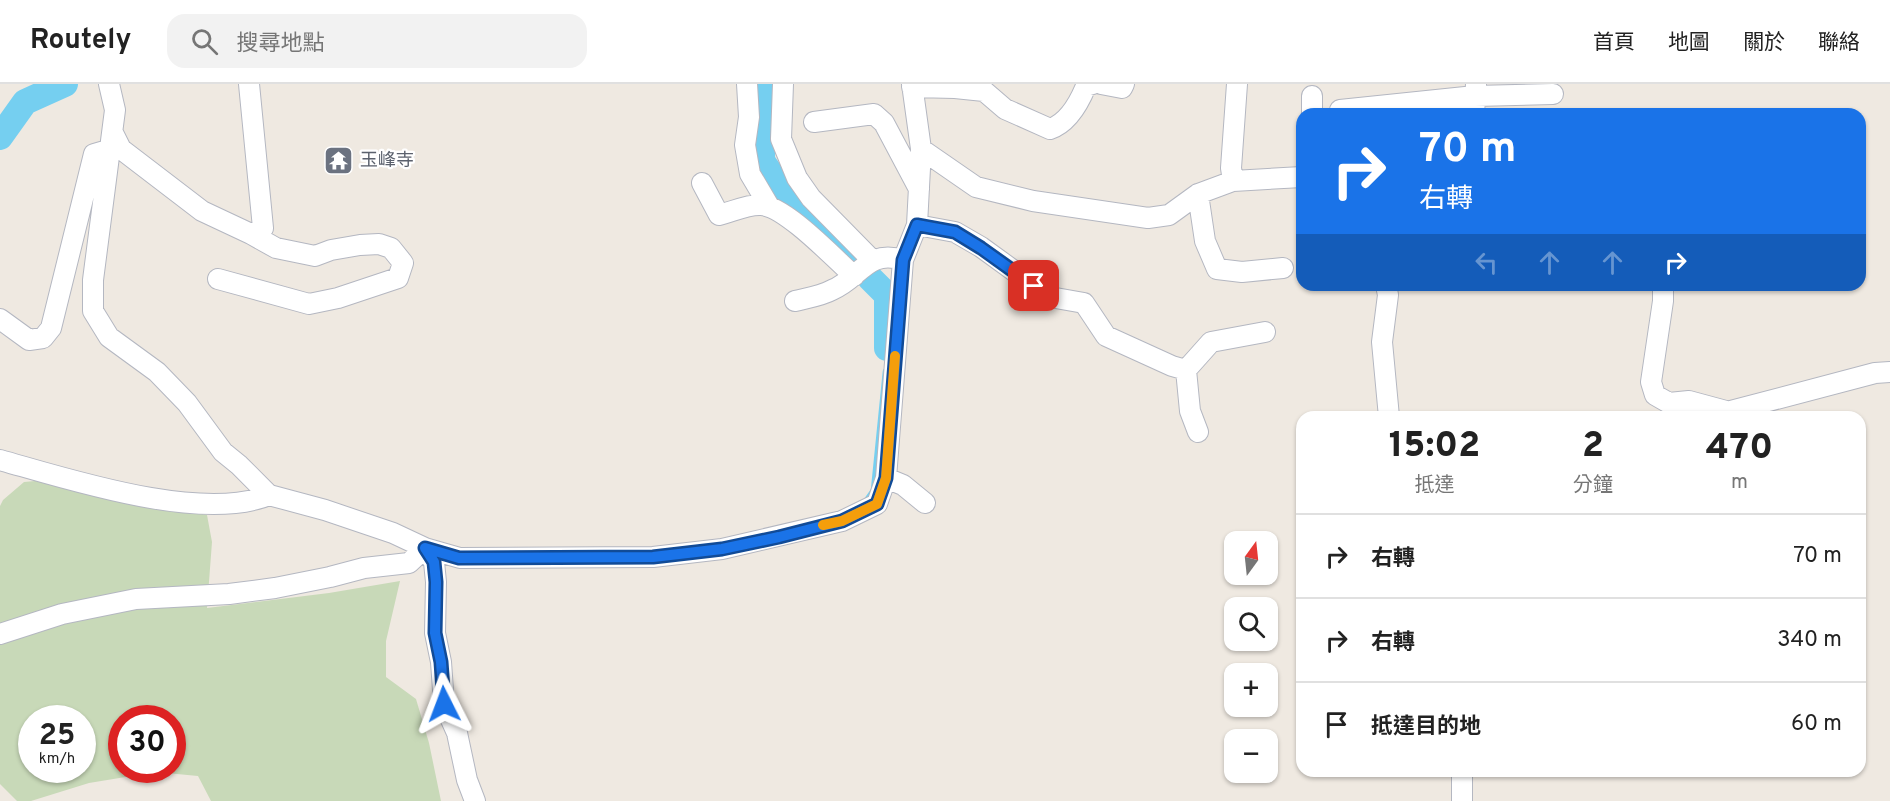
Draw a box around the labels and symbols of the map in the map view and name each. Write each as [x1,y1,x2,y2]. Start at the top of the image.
temple icon: 玉峰寺 [323,145,355,177]
place label: 玉峰寺 [360,150,414,173]
pin [1008,260,1059,311]
north arrow [1224,531,1278,585]
position arrow [412,672,476,736]
speed limit sign: 30 [108,705,186,783]

